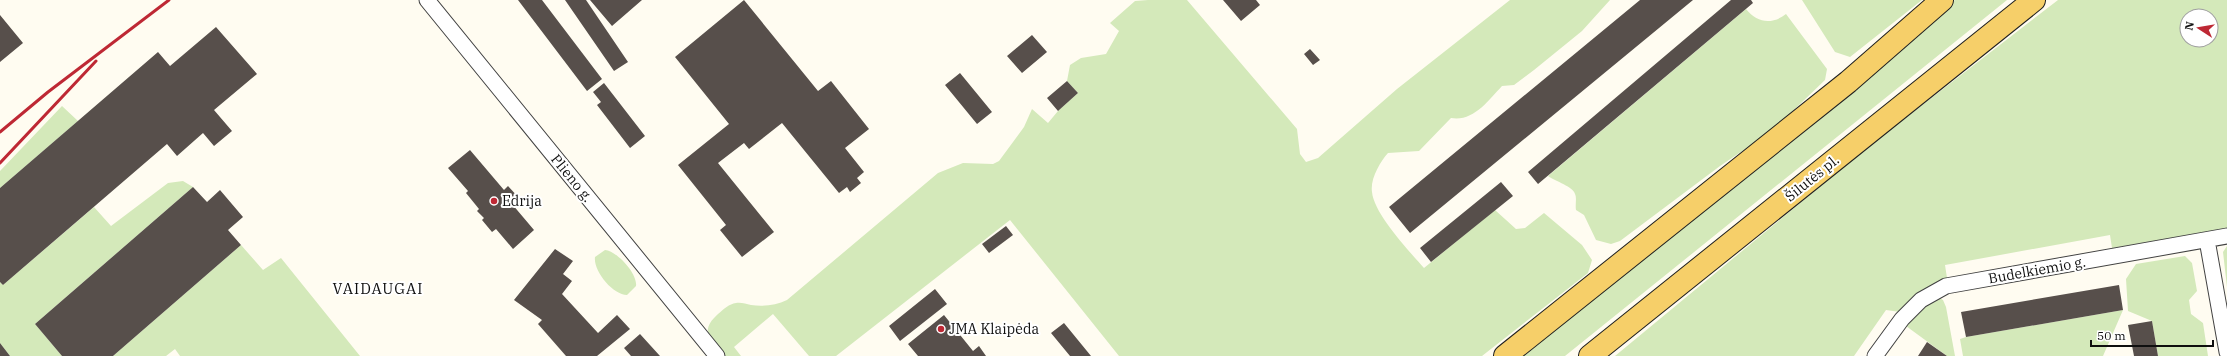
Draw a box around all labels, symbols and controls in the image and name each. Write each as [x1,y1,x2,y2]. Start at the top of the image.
north arrow [2179,8,2219,48]
text: N [2181,20,2197,32]
street label: Plieno g. [547,150,597,206]
street label: Šilutės pl. [1781,150,1843,205]
place label: Edrija [502,192,542,210]
marker: Edrija [489,196,499,206]
street label: Budelkiemio g. [1987,253,2087,287]
district label: VAIDAUGAI [333,279,424,298]
place label: JMA Klaipėda [949,320,1039,338]
scale bar [2091,322,2213,348]
marker: JMA Klaipėda [936,324,946,334]
text: 50 m [2097,328,2126,343]

